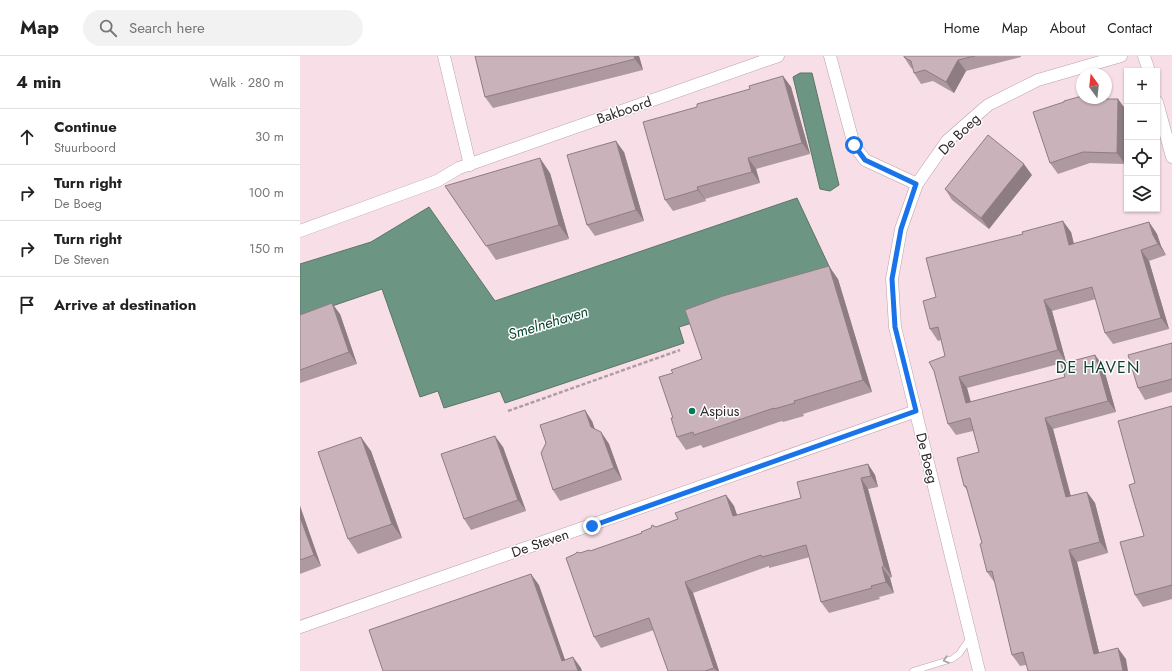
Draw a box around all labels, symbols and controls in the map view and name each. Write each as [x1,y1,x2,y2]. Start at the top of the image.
search box [83,10,363,46]
text: Map [20,14,59,41]
icon: search [97,17,119,39]
text: Search here [129,17,205,39]
text: Home [944,18,980,38]
text: Map [1002,18,1028,38]
text: About [1050,18,1085,38]
text: Contact [1107,18,1152,38]
north arrow [1076,68,1112,104]
map controls [1124,68,1160,212]
button: + [1124,68,1160,104]
text: 4 min [16,70,61,94]
text: Walk · 280 m [209,73,284,92]
street label: Bakboord [594,91,654,129]
button: − [1124,104,1160,140]
street label: De Boeg [934,109,984,159]
text: Continue [54,116,117,138]
icon: ahead [16,126,38,148]
text: 30 m [255,127,284,146]
route start [845,136,863,154]
text: Stuurboord [54,138,116,157]
button: locate [1124,140,1160,176]
text: Turn right [54,172,122,194]
button: layers [1124,176,1160,212]
icon: right [16,182,38,204]
text: 100 m [249,183,284,202]
text: De Boeg [54,194,102,213]
text: Turn right [54,228,122,250]
icon: right [16,238,38,260]
text: 150 m [249,239,284,258]
text: De Steven [54,250,109,269]
icon: arrive [16,294,38,316]
text: Arrive at destination [54,294,196,316]
water label: Smelnehaven [505,300,591,346]
district label: DE HAVEN [1056,356,1140,379]
place label: Aspius [700,401,740,421]
marker: Aspius [687,406,697,416]
street label: De Boeg [911,431,943,485]
route end [583,517,601,535]
street label: De Steven [509,524,571,562]
one-way arrow [943,655,950,664]

